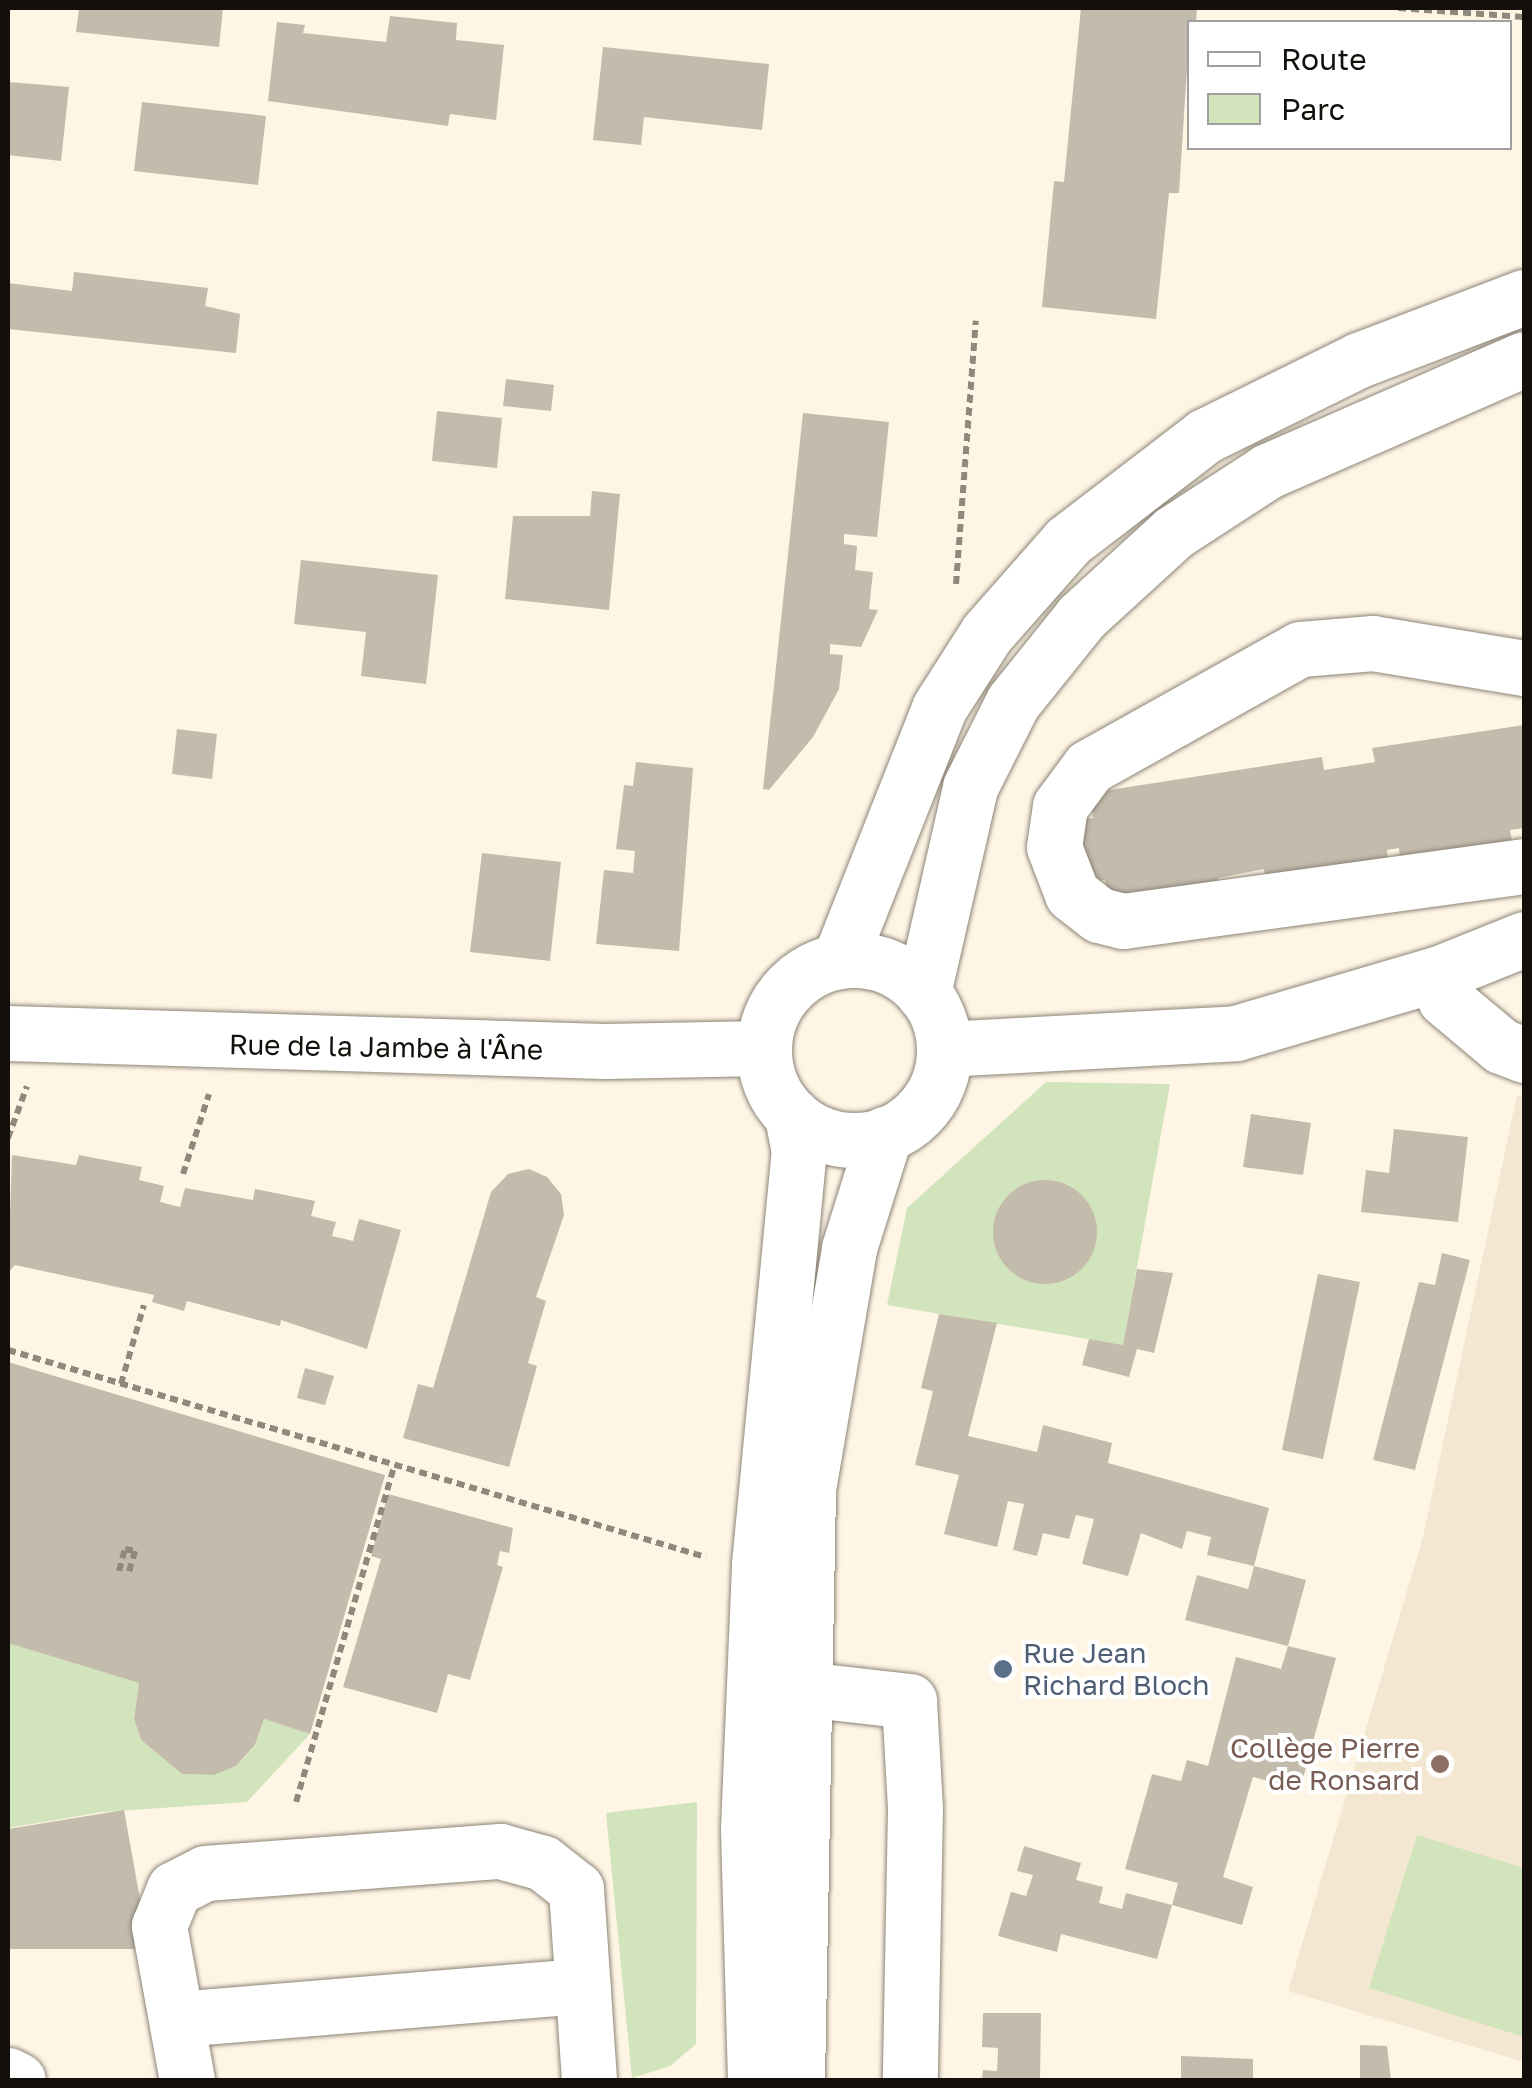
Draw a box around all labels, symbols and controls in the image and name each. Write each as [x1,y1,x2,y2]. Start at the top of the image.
legend [1187,20,1512,150]
text: Route [1281,41,1367,77]
text: Parc [1281,91,1345,127]
street label: Rue de la Jambe à l'Âne [229,1027,543,1067]
place label: Rue Jean Richard Bloch [1023,1636,1209,1702]
marker: Rue Jean Richard Bloch [992,1658,1014,1680]
place label: Collège Pierre de Ronsard [1230,1731,1420,1797]
marker: Collège Pierre de Ronsard [1429,1753,1451,1775]

